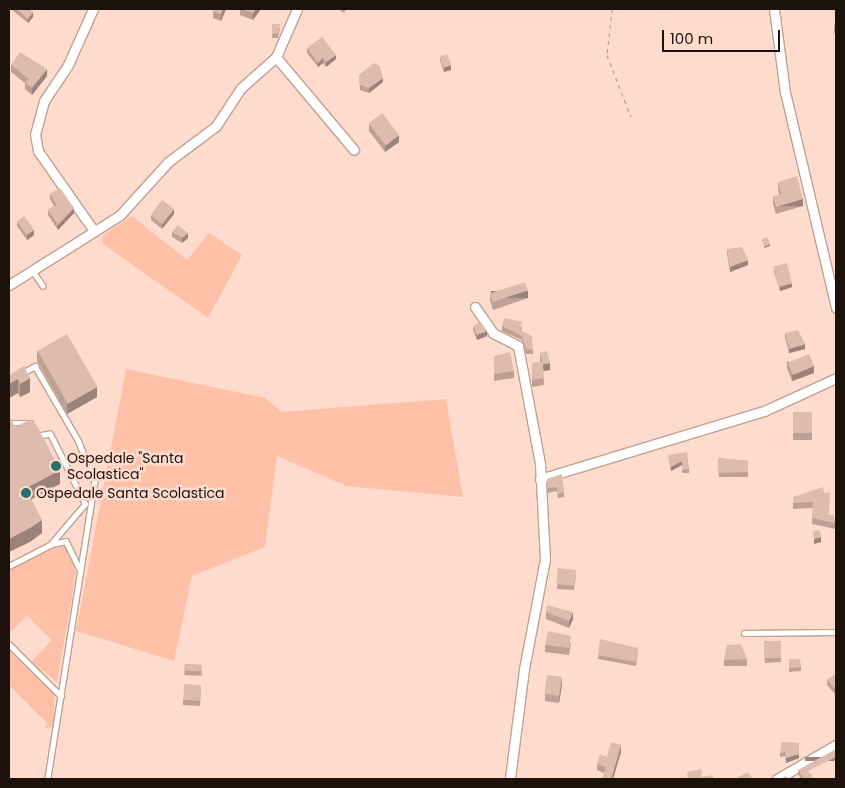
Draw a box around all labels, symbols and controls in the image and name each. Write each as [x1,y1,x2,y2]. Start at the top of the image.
scale bar [665,20,782,52]
text: 100 m [670,28,713,49]
place label: Ospedale "Santa Scolastica" [67,450,184,482]
marker: Ospedale "Santa Scolastica" [49,459,63,473]
place label: Ospedale Santa Scolastica [36,485,225,501]
marker: Ospedale Santa Scolastica [20,487,32,499]

